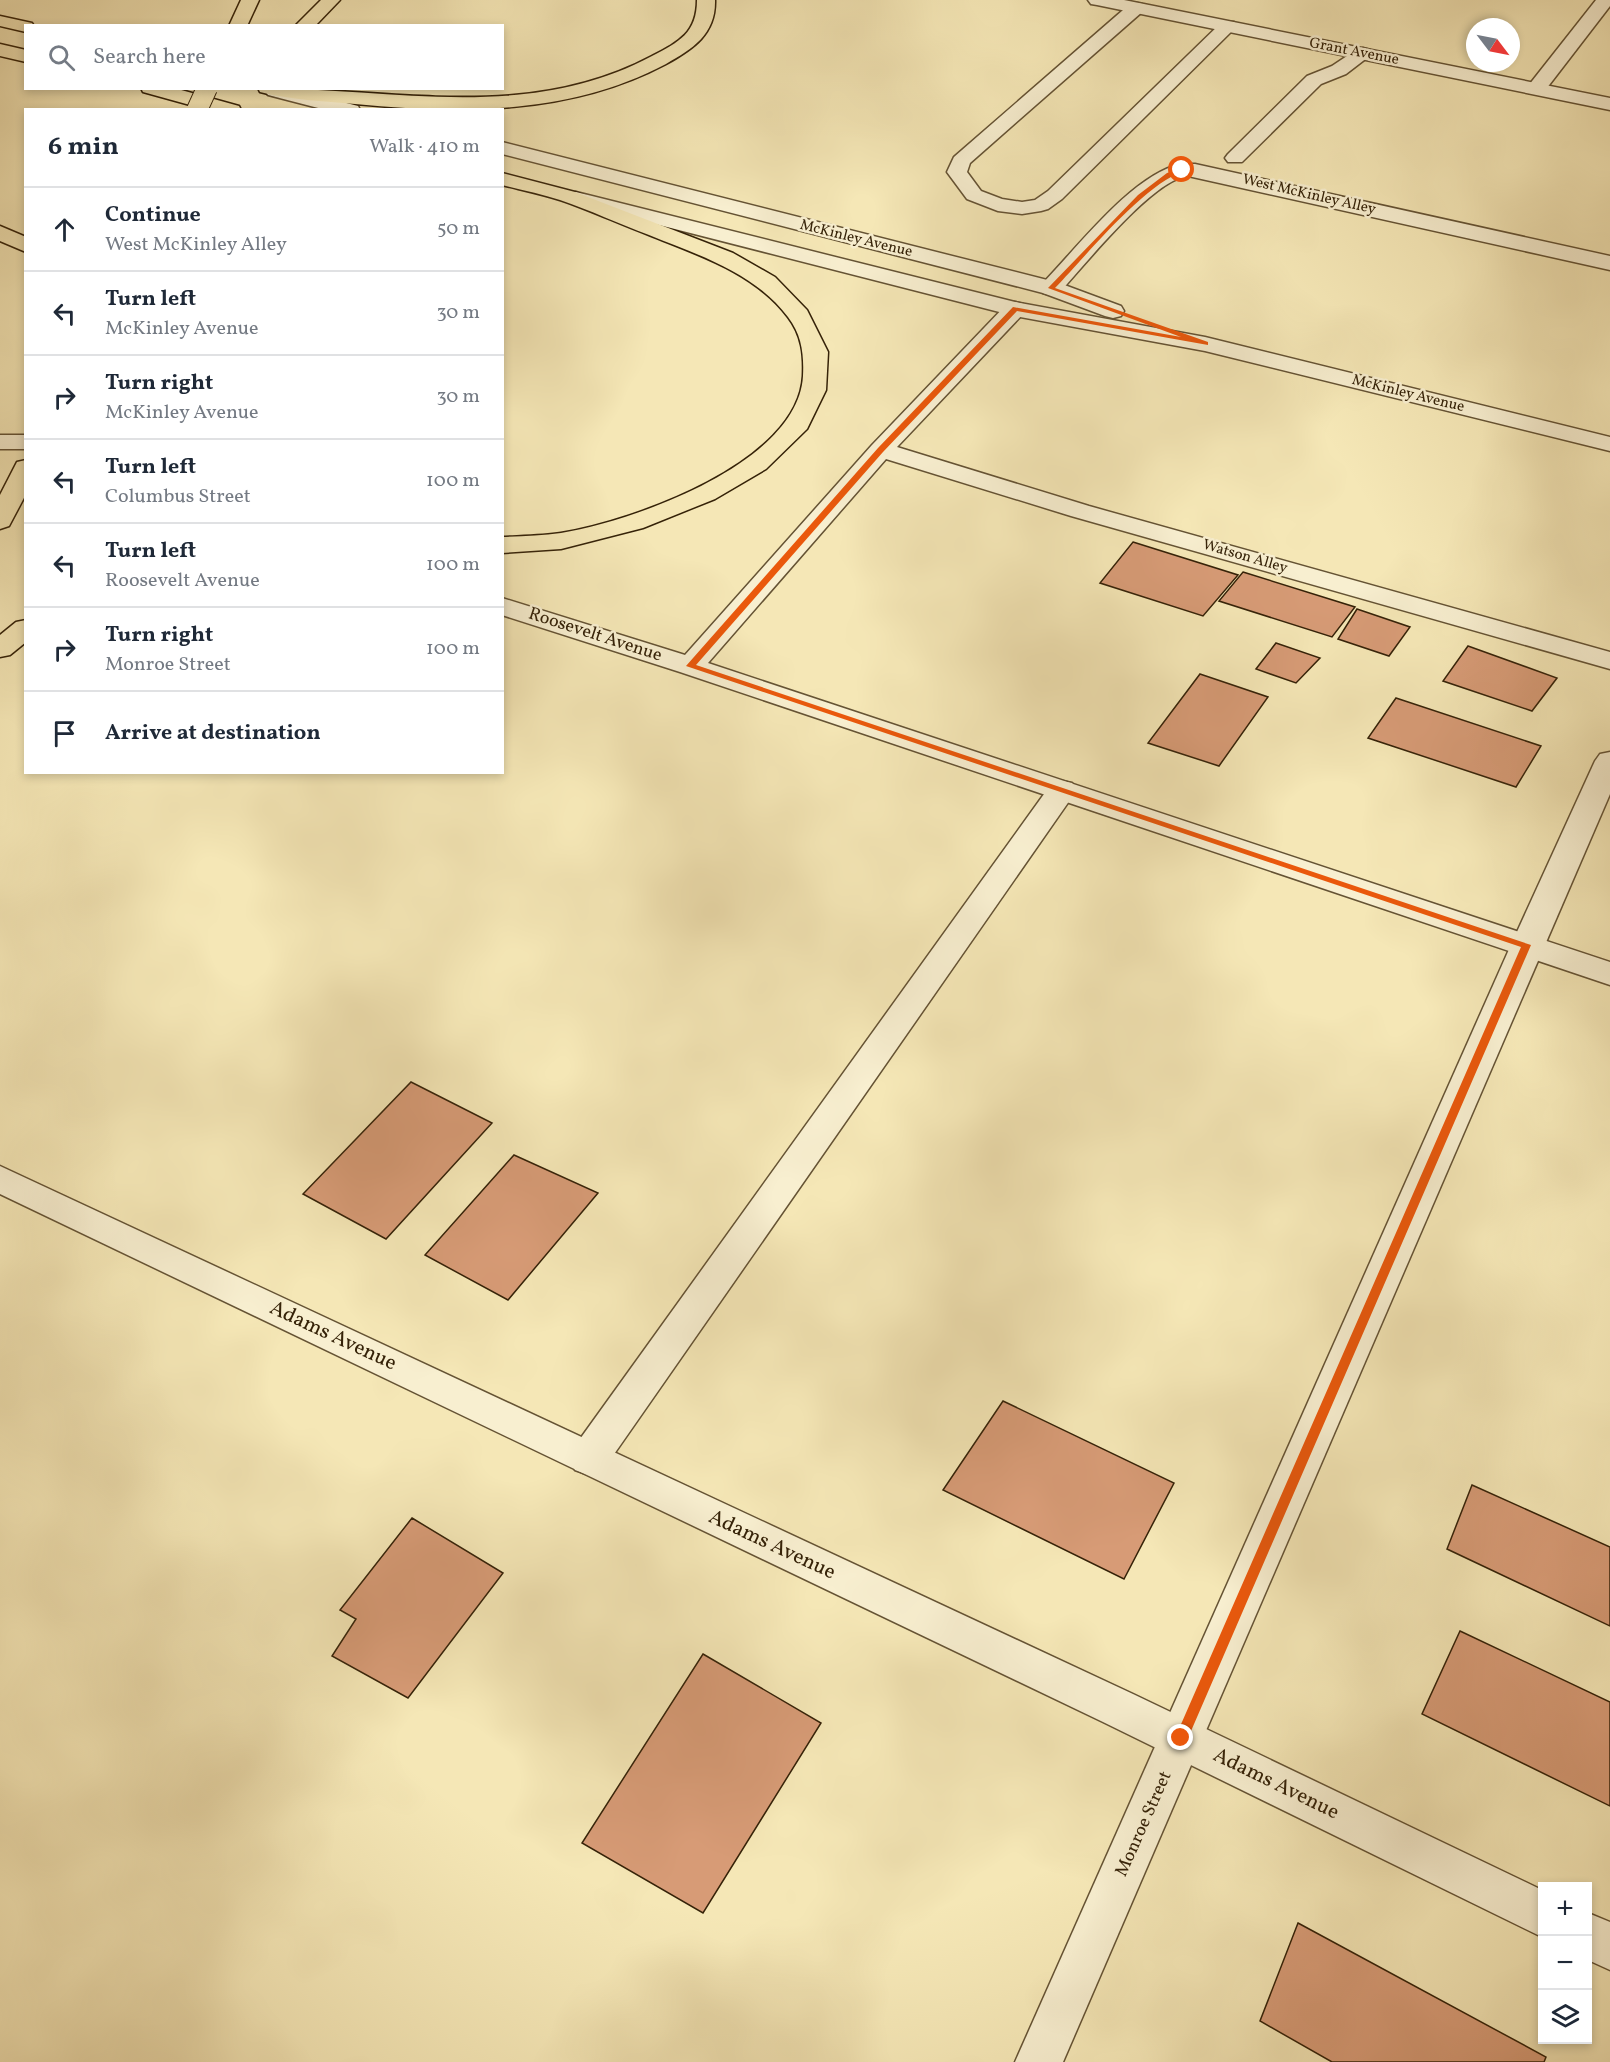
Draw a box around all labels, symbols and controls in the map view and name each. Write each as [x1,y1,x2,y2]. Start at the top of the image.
north arrow [1466,18,1520,72]
search box [24,24,504,90]
street label: Grant Avenue [1307,33,1401,71]
icon: search [45,41,78,74]
text: Search here [93,42,206,73]
text: 6 min [48,129,119,165]
text: Walk · 410 m [369,133,480,161]
route start [1168,156,1194,182]
street label: West McKinley Alley [1240,169,1378,221]
text: Continue [105,200,201,231]
icon: ahead [48,213,81,246]
text: 50 m [437,215,480,243]
street label: McKinley Avenue [798,215,914,263]
text: West McKinley Alley [105,231,287,259]
text: Turn left [105,284,196,315]
icon: left [48,297,81,330]
text: 30 m [436,299,480,327]
text: McKinley Avenue [105,315,259,343]
text: Turn right [105,368,213,399]
street label: McKinley Avenue [1350,370,1466,418]
icon: right [48,381,81,414]
text: 30 m [436,383,480,411]
text: McKinley Avenue [105,399,259,427]
text: Turn left [105,452,196,483]
icon: left [48,465,81,498]
text: 100 m [426,467,480,495]
text: Columbus Street [105,483,251,511]
street label: Watson Alley [1200,535,1290,579]
text: Turn left [105,536,196,567]
icon: left [48,549,81,582]
text: 100 m [426,551,480,579]
text: Roosevelt Avenue [105,567,260,595]
street label: Roosevelt Avenue [525,602,665,668]
text: Turn right [105,620,213,651]
icon: right [48,633,81,666]
text: 100 m [426,635,480,663]
text: Monroe Street [105,651,231,679]
icon: arrive [48,717,81,750]
text: Arrive at destination [105,718,321,749]
street label: Adams Avenue [265,1294,401,1378]
street label: Adams Avenue [704,1503,840,1587]
route end [1167,1724,1193,1750]
street label: Adams Avenue [1208,1741,1344,1827]
street label: Monroe Street [1110,1767,1178,1881]
map controls [1538,1882,1592,2044]
button: + [1538,1882,1592,1936]
button: − [1538,1936,1592,1990]
button: layers [1538,1990,1592,2044]

